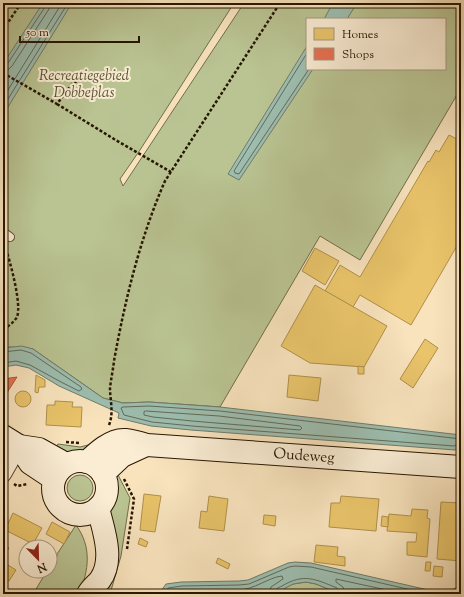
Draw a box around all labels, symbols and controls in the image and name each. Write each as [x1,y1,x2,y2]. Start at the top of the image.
scale bar [20,18,139,44]
legend [306,18,446,70]
text: 50 m [25,24,49,42]
text: Homes [342,26,378,44]
text: Shops [342,46,374,64]
park label: Recreatiegebied Dobbeplas [39,66,130,104]
street label: Oudeweg [272,443,335,469]
north arrow [18,539,58,579]
text: N [34,558,50,576]

